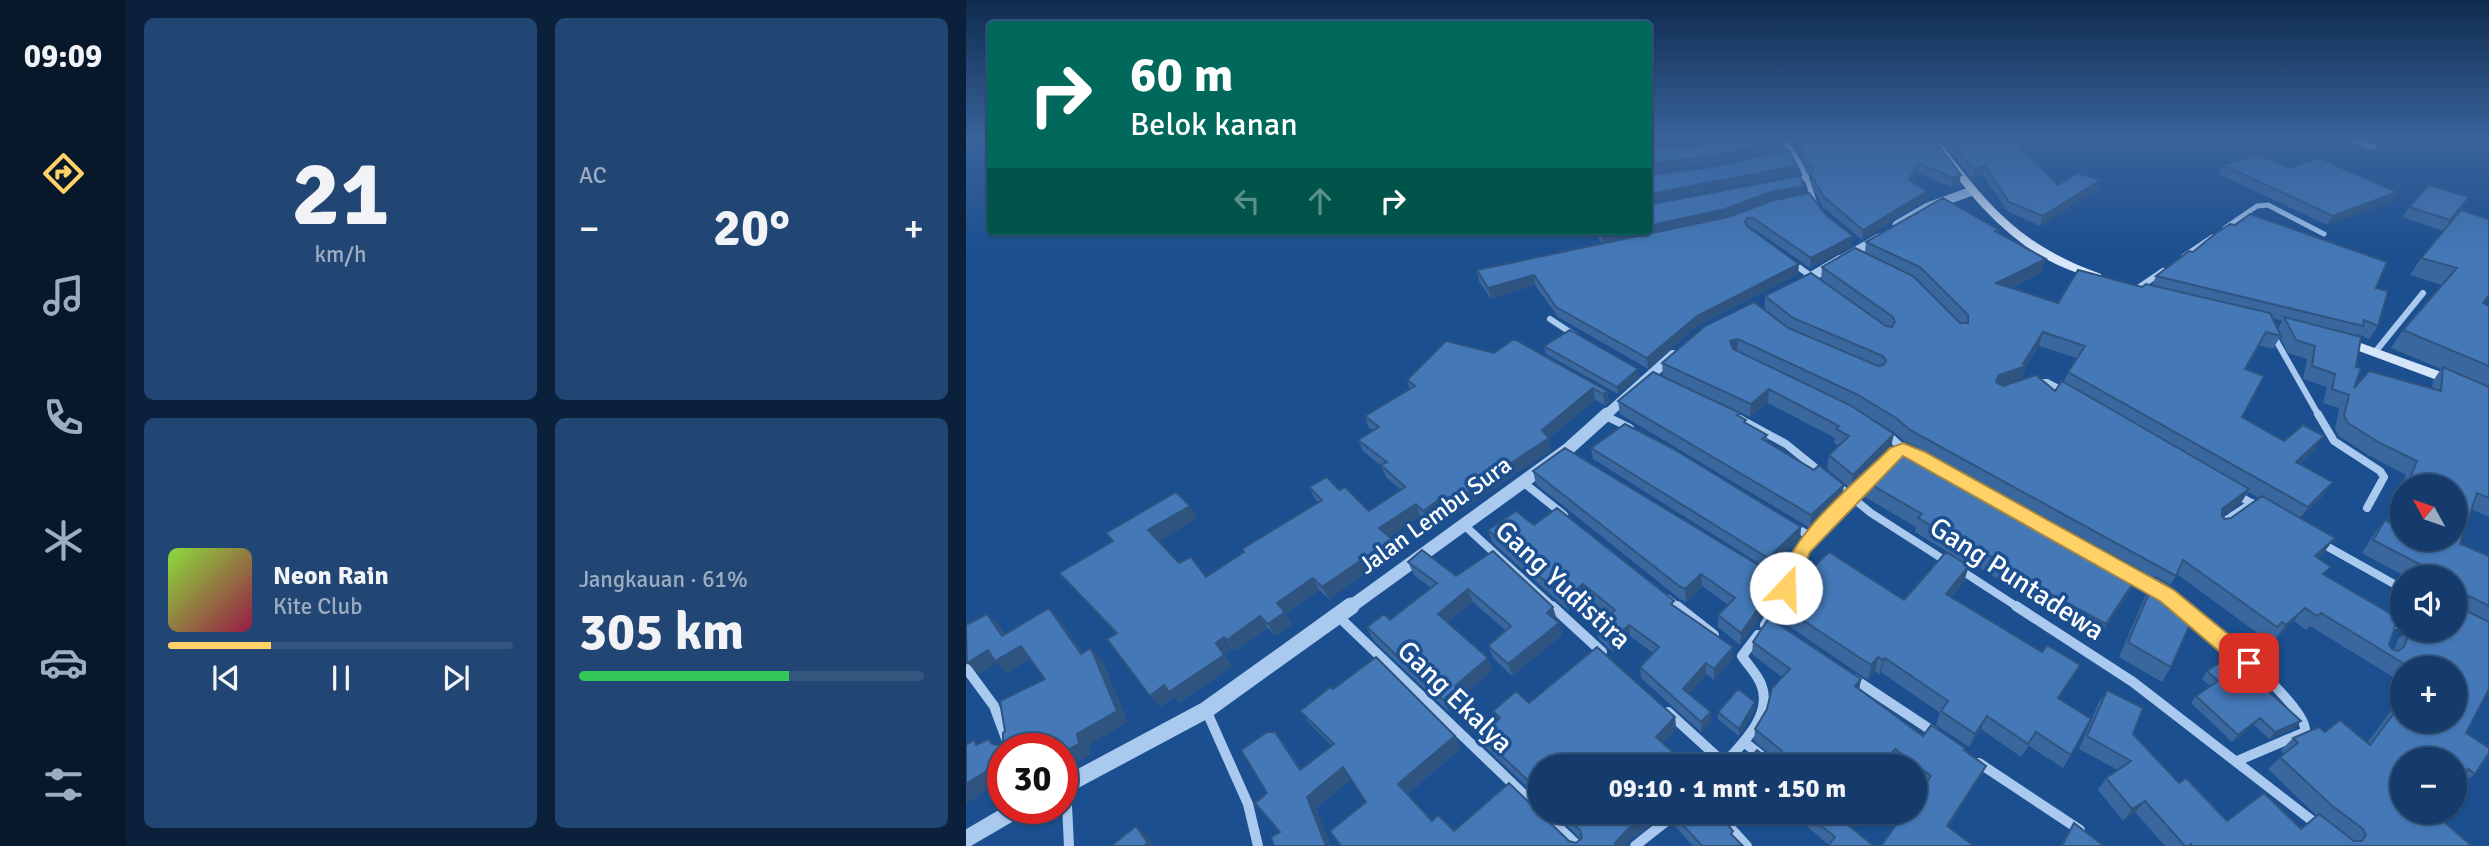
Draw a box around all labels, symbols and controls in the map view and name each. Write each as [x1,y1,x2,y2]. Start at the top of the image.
text: 09:09 [24,37,102,76]
text: 60 m [1130,45,1233,105]
icon: right [1015,49,1106,140]
text: Belok kanan [1130,105,1298,144]
text: 21 [291,138,390,251]
icon: directions [39,149,88,198]
text: AC [579,161,607,190]
icon: left [1228,182,1266,220]
icon: ahead [1301,182,1339,220]
icon: right [1374,182,1412,220]
text: 20° [713,196,790,260]
text: − [579,205,600,252]
text: + [903,205,924,252]
text: km/h [314,240,367,269]
icon: music [39,271,88,320]
icon: phone [39,393,88,442]
street label: Jalan Lembu Sura [1353,450,1517,580]
north arrow [2390,474,2468,551]
map controls [2390,474,2467,824]
street label: Gang Puntadewa [1923,510,2111,648]
street label: Gang Yudistira [1488,514,1638,656]
icon: climate [39,516,88,565]
position arrow [1749,551,1823,625]
text: Neon Rain [273,560,389,592]
text: Jangkauan · 61% [579,565,748,594]
button: sound [2390,565,2467,642]
text: Kite Club [273,592,362,621]
text: 305 km [579,600,744,664]
pin [2219,633,2279,693]
street label: Gang Ekalya [1390,634,1520,760]
icon: car [39,638,88,687]
icon: arrive [2230,644,2268,682]
button: + [2390,656,2467,733]
icon: previous [207,659,245,697]
icon: pause [322,659,360,697]
icon: next [437,659,475,697]
speed limit sign: 30 [987,733,1078,824]
button: − [2390,747,2467,824]
icon: filters [39,760,88,809]
text: 09:10 · 1 mnt · 150 m [1609,773,1846,805]

